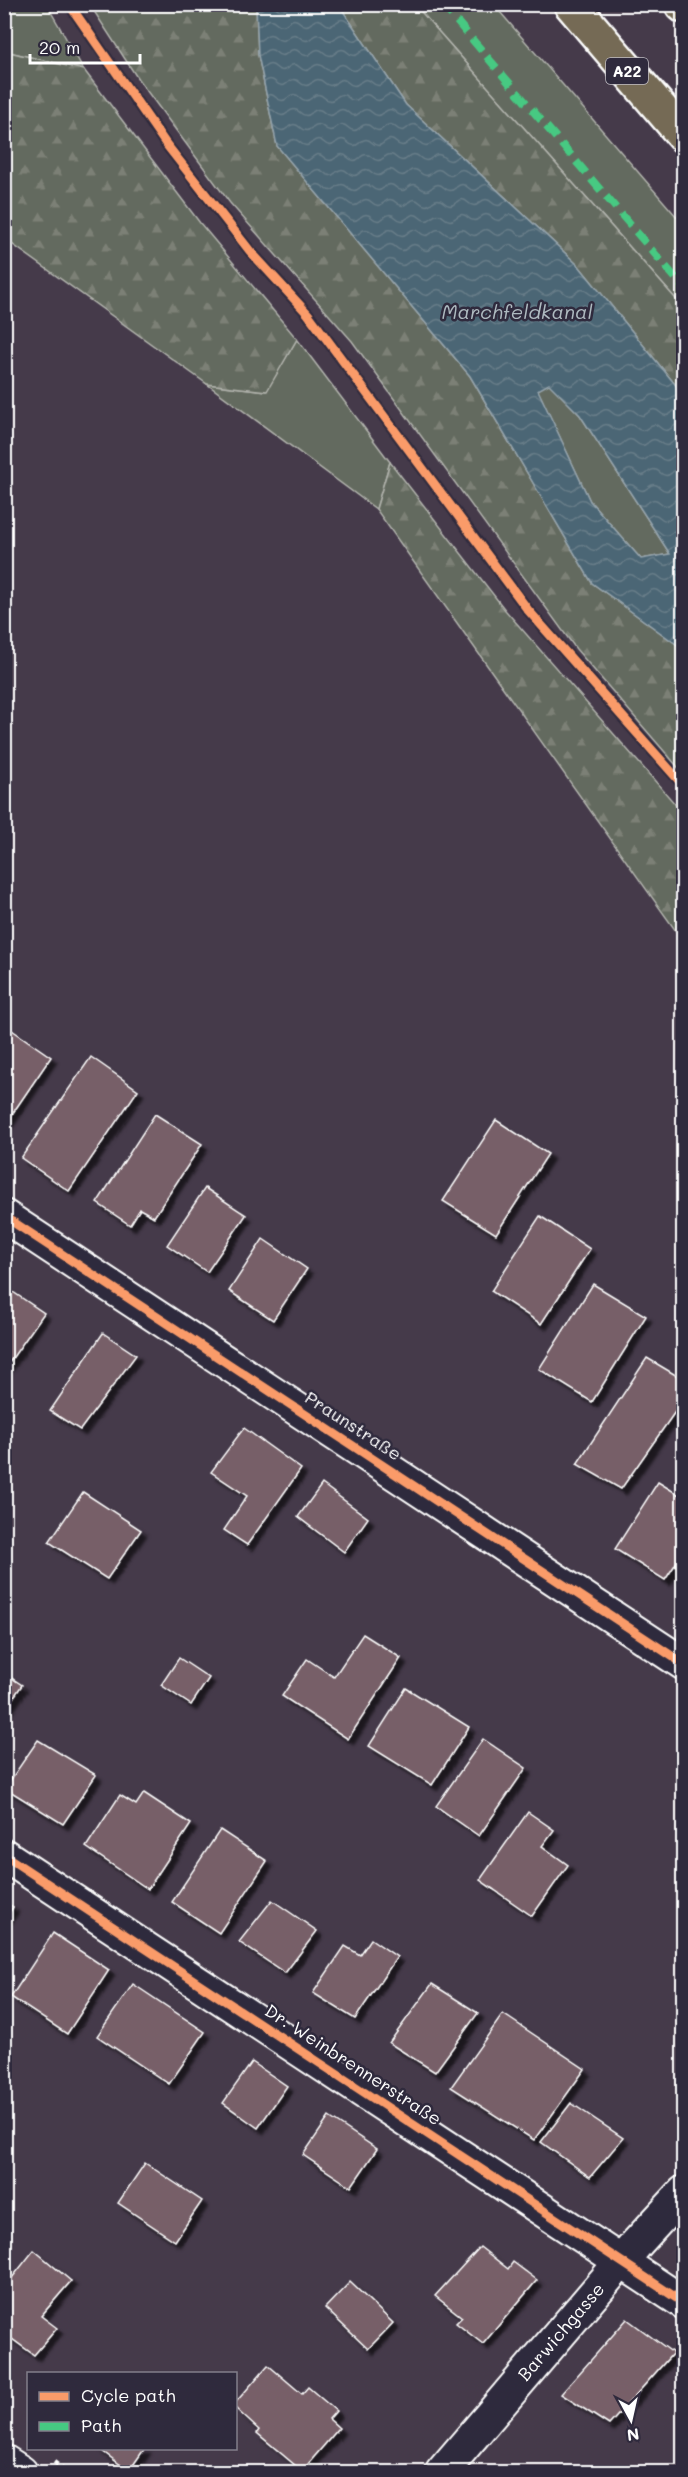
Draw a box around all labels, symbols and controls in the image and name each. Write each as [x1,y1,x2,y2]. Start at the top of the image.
scale bar [30,27,140,65]
text: 20 m [39,35,80,59]
road number: A22 [606,58,648,84]
water label: Marchfeldkanal [442,298,592,324]
street label: Praunstraße [301,1385,406,1465]
street label: Dr. Weinbrennerstraße [261,1998,447,2130]
street label: Barwichgasse [512,2277,609,2386]
legend [27,2372,237,2450]
text: Cycle path [81,2383,176,2407]
north arrow [601,2390,661,2450]
text: Path [81,2413,121,2437]
text: N [626,2424,641,2447]

